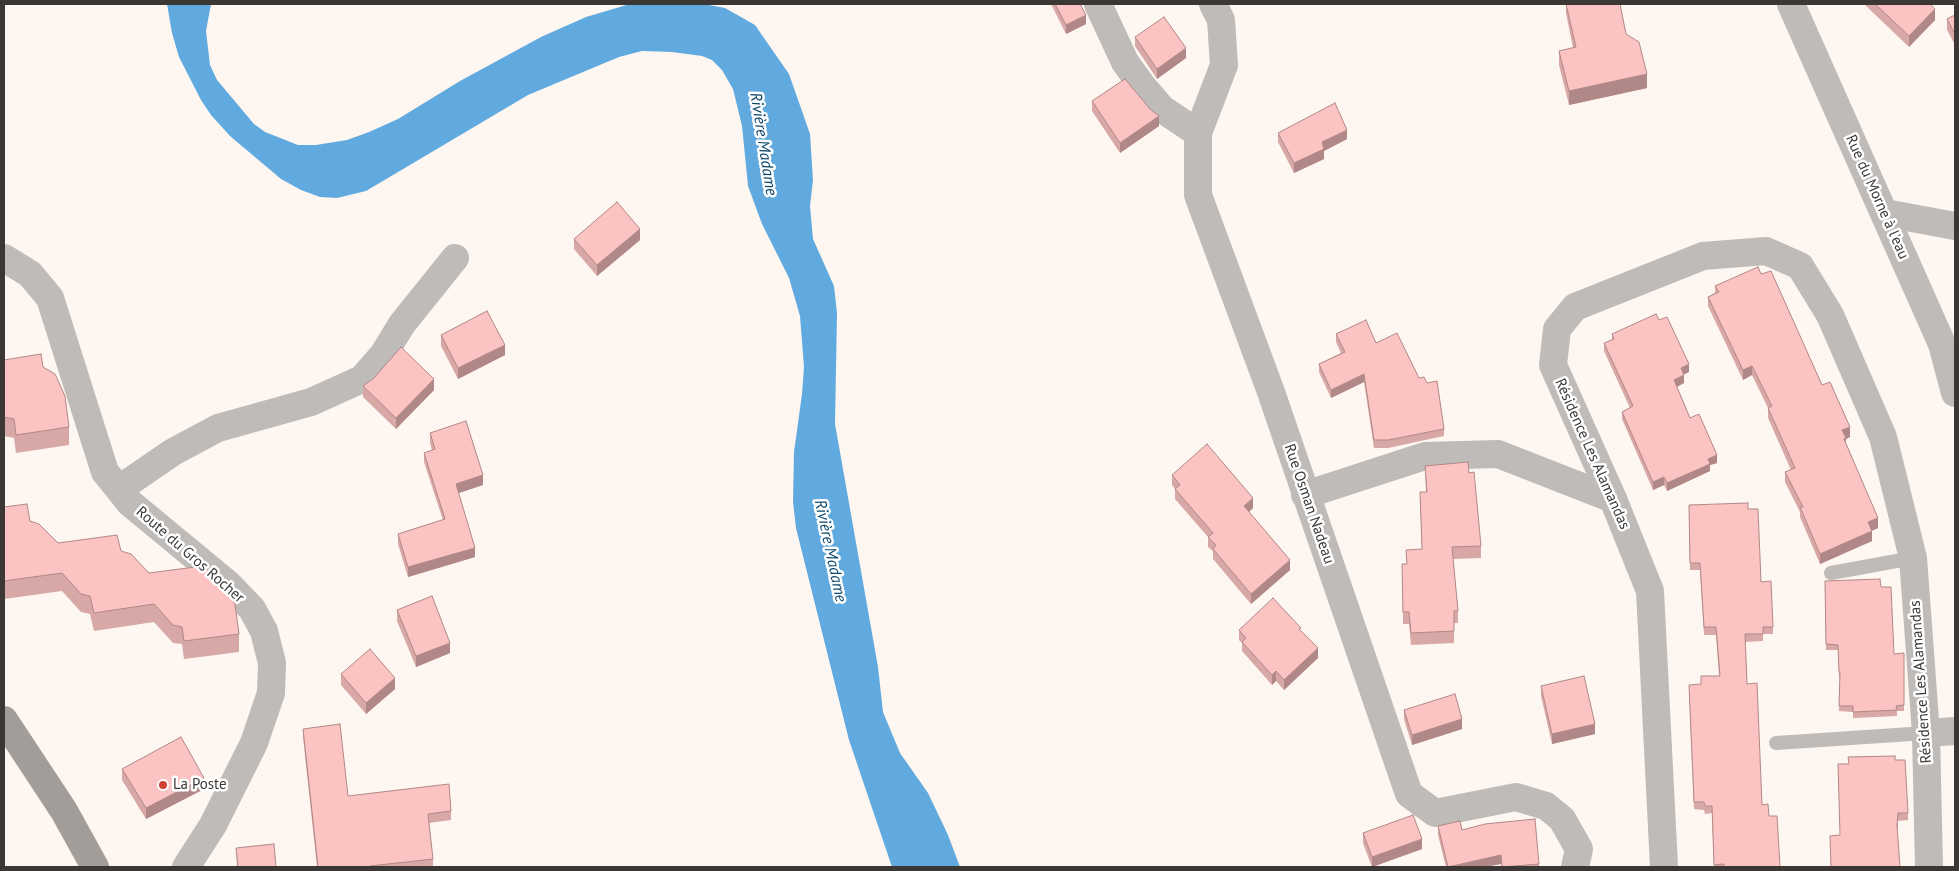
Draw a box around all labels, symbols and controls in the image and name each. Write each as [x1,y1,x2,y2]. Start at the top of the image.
water label: Rivière Madame [745,91,781,197]
street label: Rue du Morne à l'eau [1841,132,1913,262]
street label: Résidence Les Alamandas [1551,376,1633,532]
street label: Rue Osman Nadeau [1280,442,1338,566]
water label: Rivière Madame [810,498,850,604]
street label: Route du Gros Rocher [132,503,248,607]
street label: Résidence Les Alamandas [1906,600,1936,764]
place label: La Poste [173,776,227,794]
marker: La Poste [157,779,169,791]

